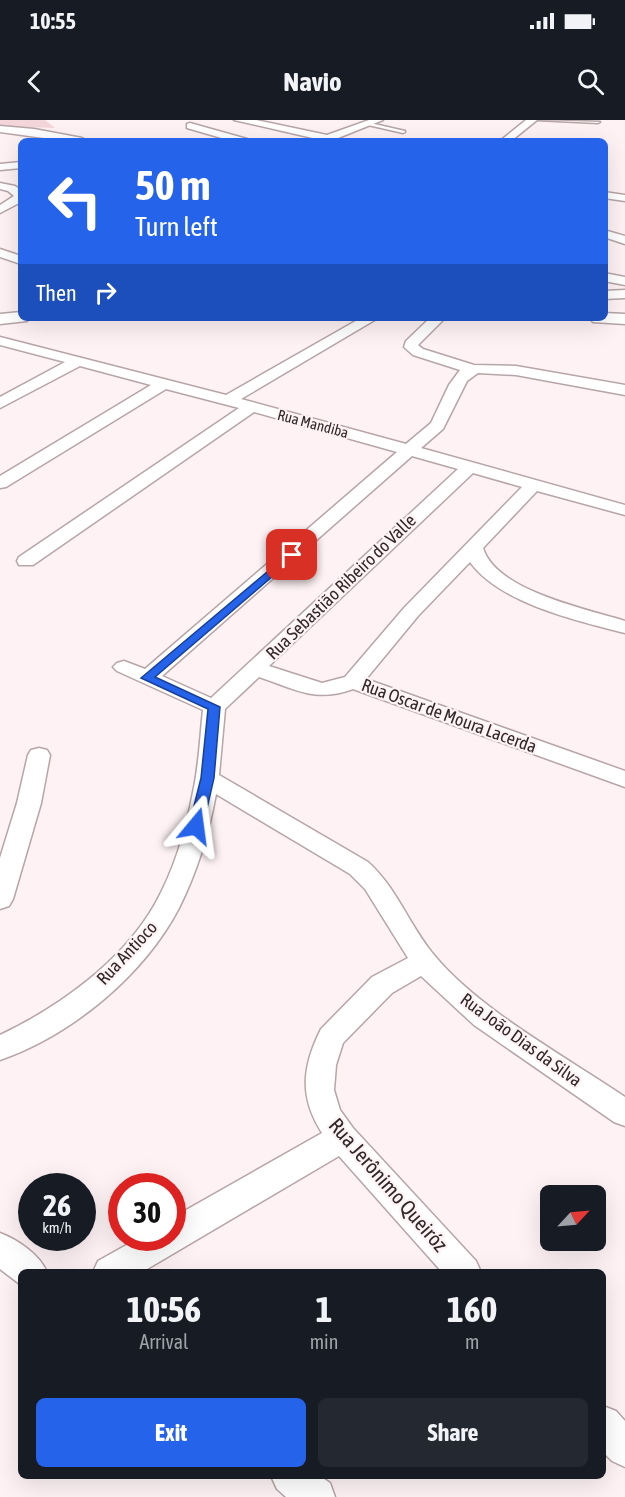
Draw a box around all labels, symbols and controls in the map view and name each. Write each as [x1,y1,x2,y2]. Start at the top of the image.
text: 10:55 [30,8,76,34]
icon: back [18,65,51,98]
icon: search [574,65,607,98]
text: Navio [283,66,342,97]
text: 50 m [135,161,210,209]
icon: left [36,162,114,240]
text: Turn left [135,211,218,242]
icon: right [89,276,122,309]
text: Then [36,280,77,306]
street label: Rua Mandiba [276,406,350,441]
street label: Rua Sebastião Ribeiro do Valle [261,510,420,664]
pin [266,529,317,580]
icon: arrive [275,538,308,571]
street label: Rua Oscar de Moura Lacerda [359,674,540,757]
position arrow [164,794,228,858]
street label: Rua Antioco [92,917,161,989]
street label: Rua João Dias da Silva [457,989,586,1091]
street label: Rua Jerônimo Queiróz [324,1113,453,1256]
speed limit sign: 30 [108,1173,186,1251]
north arrow [540,1185,606,1251]
map controls [540,1185,606,1251]
text: 26 [43,1188,71,1222]
text: km/h [42,1219,72,1236]
text: 10:56 [126,1288,201,1330]
text: 1 [316,1288,332,1330]
text: 160 [447,1288,498,1330]
text: Arrival [139,1330,188,1353]
text: min [310,1330,338,1353]
text: m [465,1330,479,1353]
button: Exit [36,1398,306,1467]
button: Share [318,1398,588,1467]

